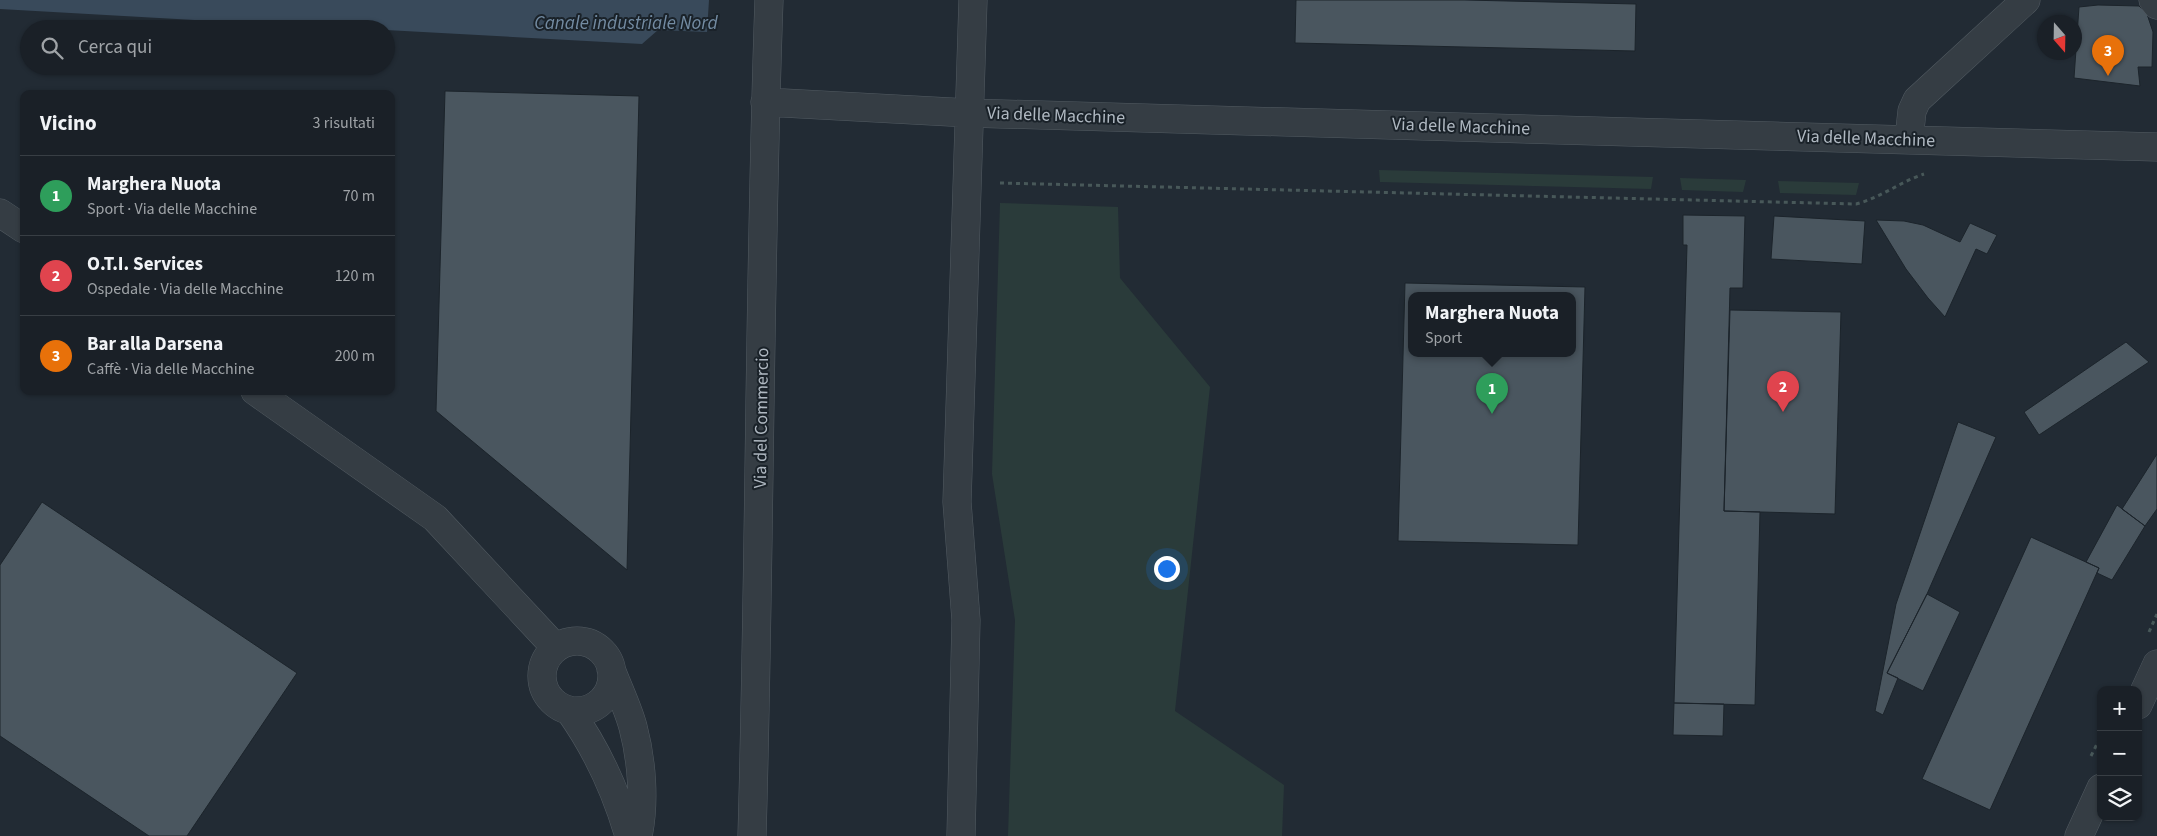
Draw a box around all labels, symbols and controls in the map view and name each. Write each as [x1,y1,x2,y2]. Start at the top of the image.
water label: Canale industriale Nord [534,10,719,37]
north arrow [2037,15,2082,60]
search box [20,20,395,75]
icon: search [38,34,66,62]
text: Cerca qui [78,34,152,61]
pin: 3 [2092,35,2124,76]
street label: Via delle Macchine [986,101,1126,130]
text: Vicino [40,108,97,138]
text: 3 risultati [313,112,375,134]
street label: Via delle Macchine [1391,112,1531,141]
street label: Via delle Macchine [1796,124,1936,153]
text: Marghera Nuota [87,171,221,198]
text: 1 [52,185,60,207]
text: 70 m [343,185,375,207]
text: Sport · Via delle Macchine [87,198,257,220]
text: O.T.I. Services [87,251,203,278]
text: 2 [52,265,60,287]
text: 120 m [335,265,375,287]
text: Ospedale · Via delle Macchine [87,278,283,300]
popup [1408,292,1576,357]
text: Marghera Nuota [1425,300,1559,327]
text: Sport [1425,327,1462,349]
text: Bar alla Darsena [87,331,223,358]
text: 3 [52,345,60,367]
text: 200 m [335,345,375,367]
street label: Via del Commercio [748,347,775,489]
text: Caffè · Via delle Macchine [87,358,254,380]
pin: 2 [1767,371,1799,412]
pin: 1 [1476,373,1508,414]
your location [1154,556,1180,582]
map controls [2097,686,2142,821]
button: + [2097,686,2142,731]
button: − [2097,731,2142,776]
button: layers [2097,776,2142,821]

